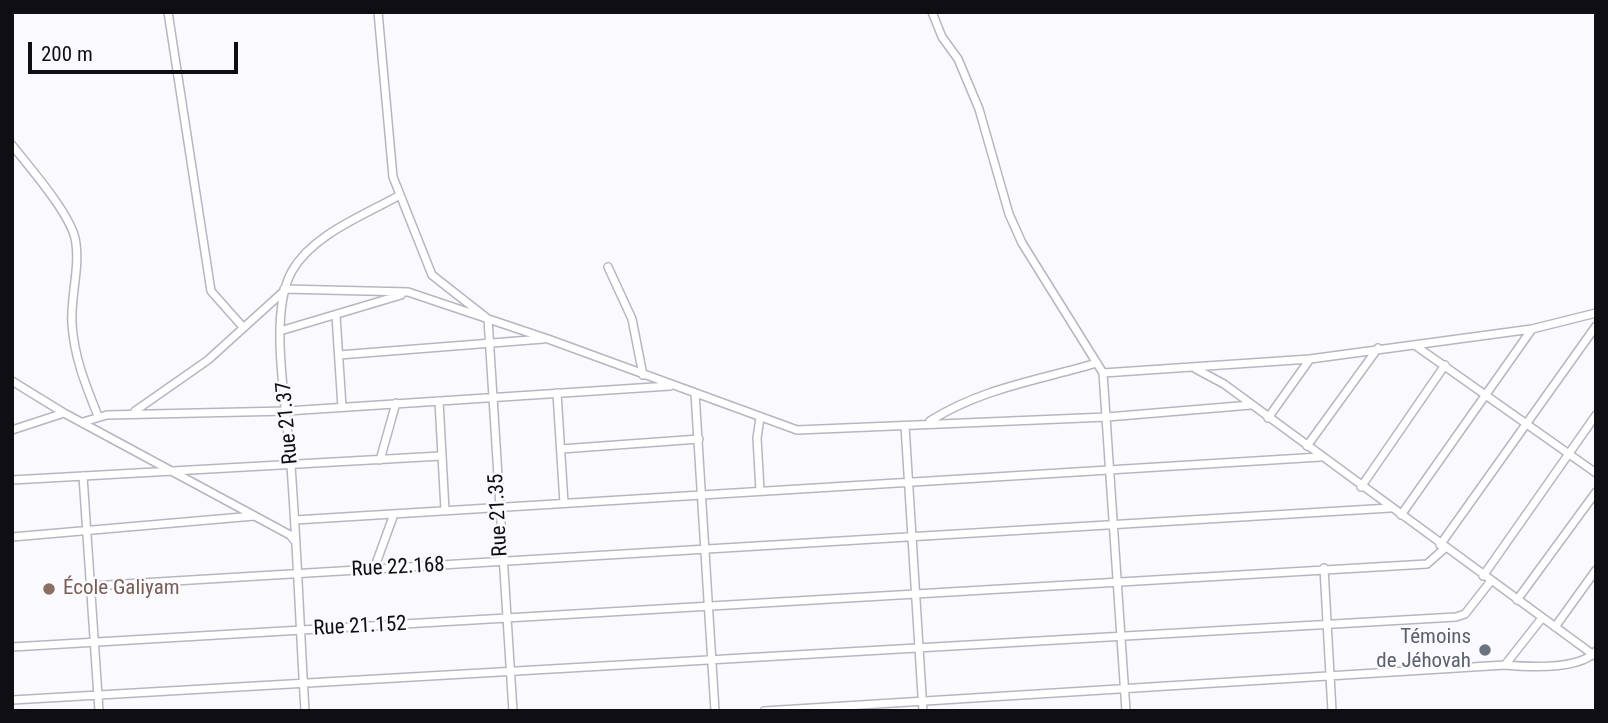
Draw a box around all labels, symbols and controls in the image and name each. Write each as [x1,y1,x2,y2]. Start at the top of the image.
scale bar [32,28,242,72]
text: 200 m [41,42,93,66]
street label: Rue 21.37 [272,381,304,465]
street label: Rue 21.35 [484,473,514,557]
street label: Rue 22.168 [351,553,445,583]
place label: École Galiyam [63,576,180,602]
marker: École Galiyam [41,581,57,597]
street label: Rue 21.152 [313,612,407,642]
place label: Témoins de Jéhovah [1376,625,1471,675]
marker: Témoins de Jéhovah [1477,642,1493,658]

